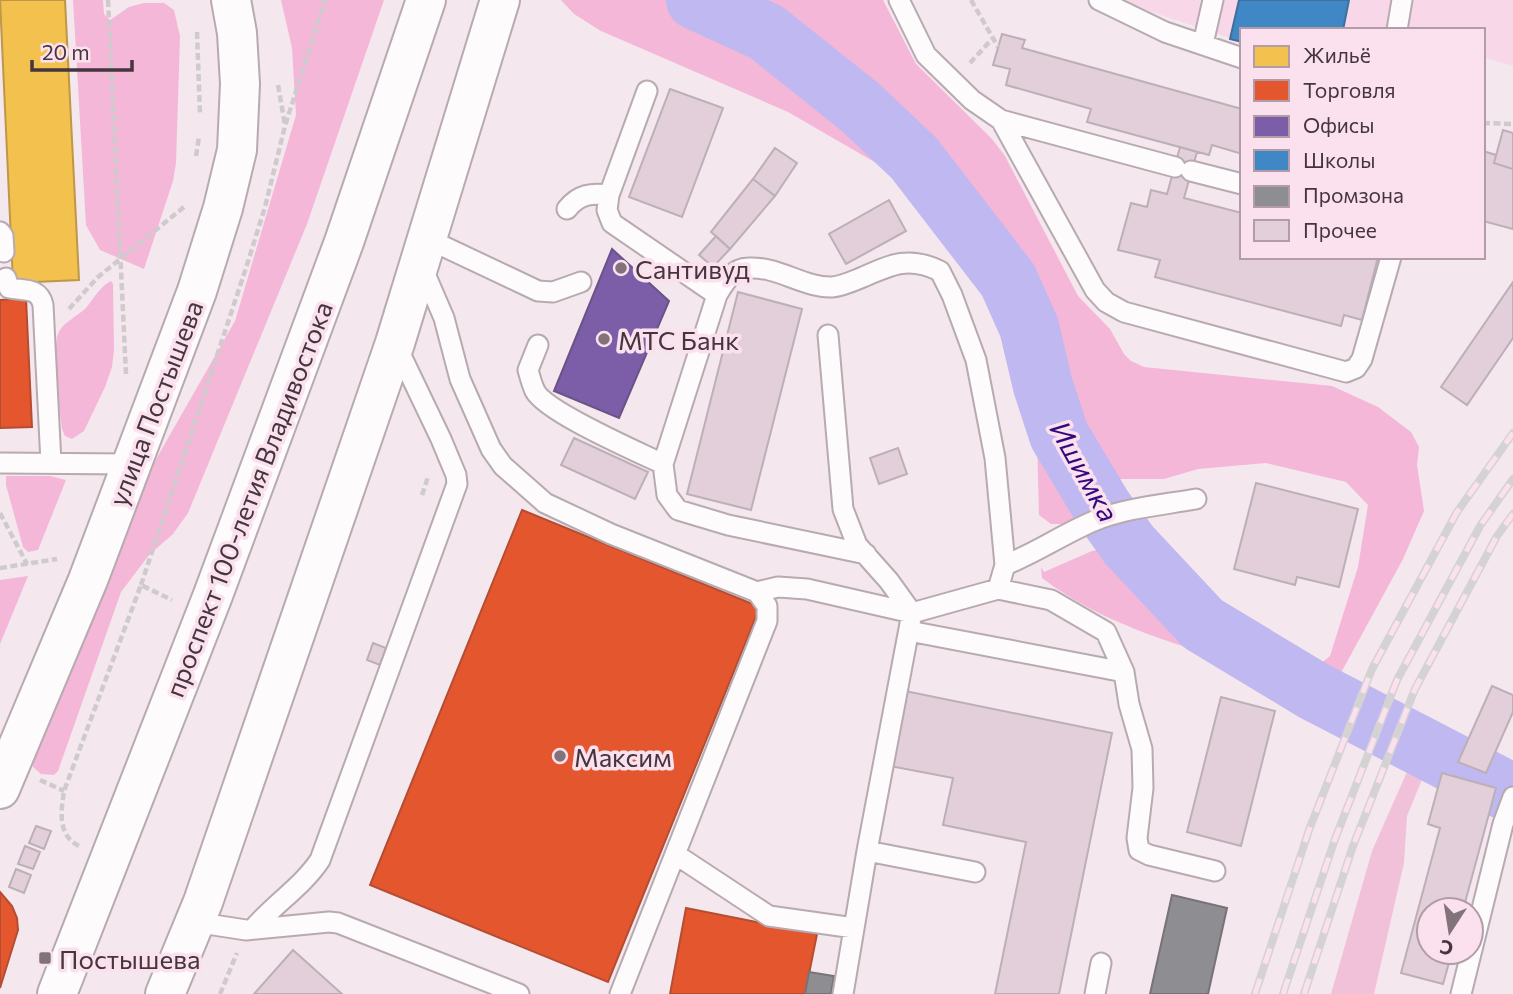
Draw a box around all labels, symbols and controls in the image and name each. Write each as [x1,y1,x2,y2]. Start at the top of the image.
scale bar [32,28,131,72]
legend [1240,28,1485,259]
text: 20 m [42,39,90,64]
text: Жильё [1303,42,1371,67]
text: Торговля [1303,77,1396,102]
text: Офисы [1303,112,1374,137]
text: Школы [1303,147,1375,172]
text: Промзона [1303,182,1404,207]
text: Прочее [1303,217,1377,242]
place label: Сантивуд [635,253,750,284]
marker: Сантивуд [613,260,629,276]
street label: улица Постышева [102,296,208,510]
street label: проспект 100-летия Владивостока [158,297,338,701]
place label: МТС Банк [618,324,739,355]
marker: МТС Банк [596,331,612,347]
water label: Ишимка [1044,415,1126,527]
place label: Максим [574,741,672,772]
marker: Максим [552,748,568,764]
north arrow [1415,896,1485,966]
text: С [1438,936,1455,961]
place label: Постышева [59,943,200,974]
marker: Постышева [37,950,53,966]

